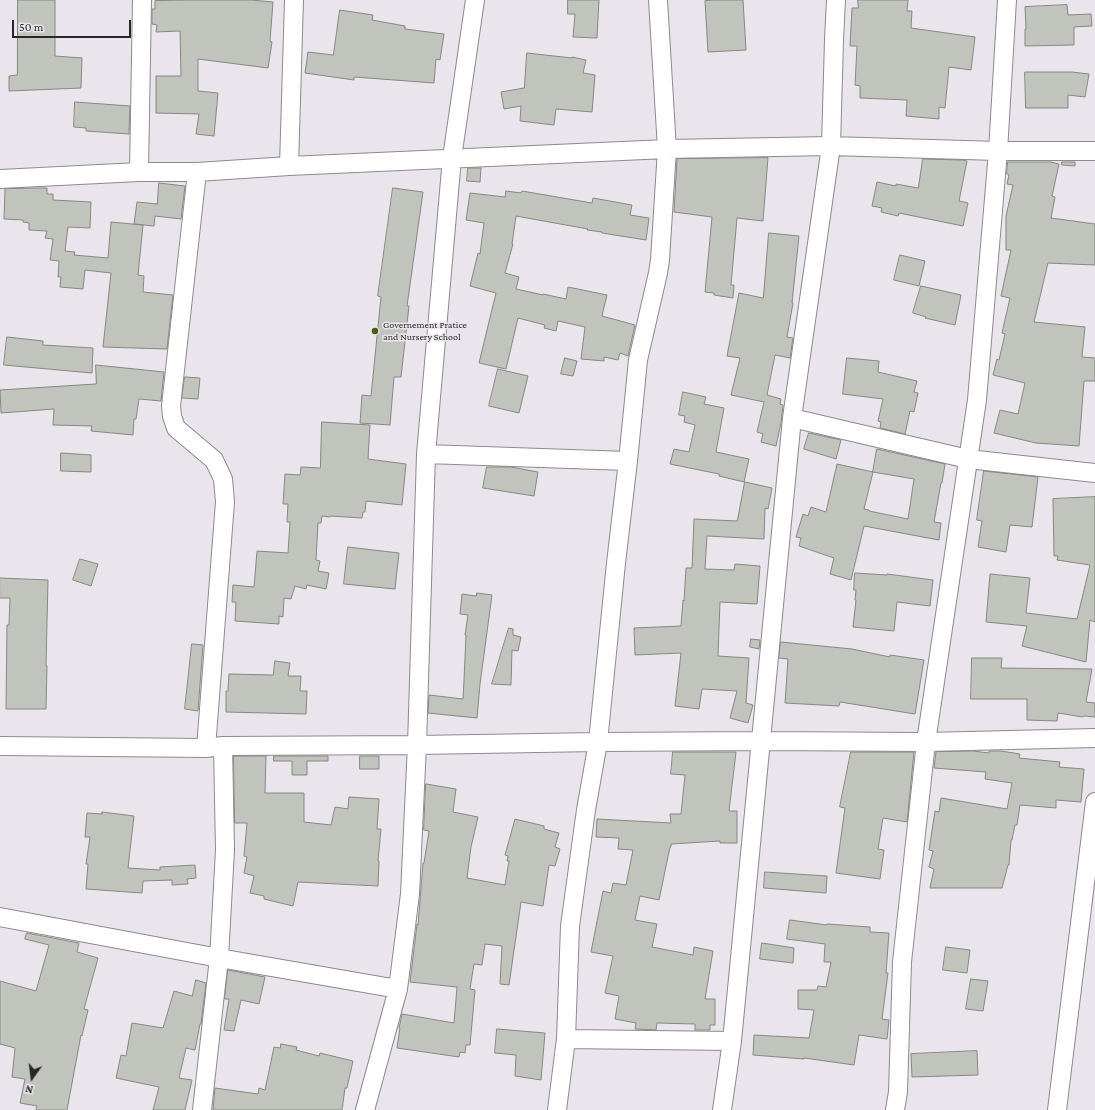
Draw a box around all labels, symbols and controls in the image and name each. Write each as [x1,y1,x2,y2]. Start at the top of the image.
scale bar [14,12,133,38]
text: 50 m [19,20,43,34]
place label: Governement Pratice and Nursery School [383,319,467,342]
marker: Governement Pratice and Nursery School [370,326,380,336]
north arrow [12,1058,52,1098]
text: N [24,1083,34,1096]

